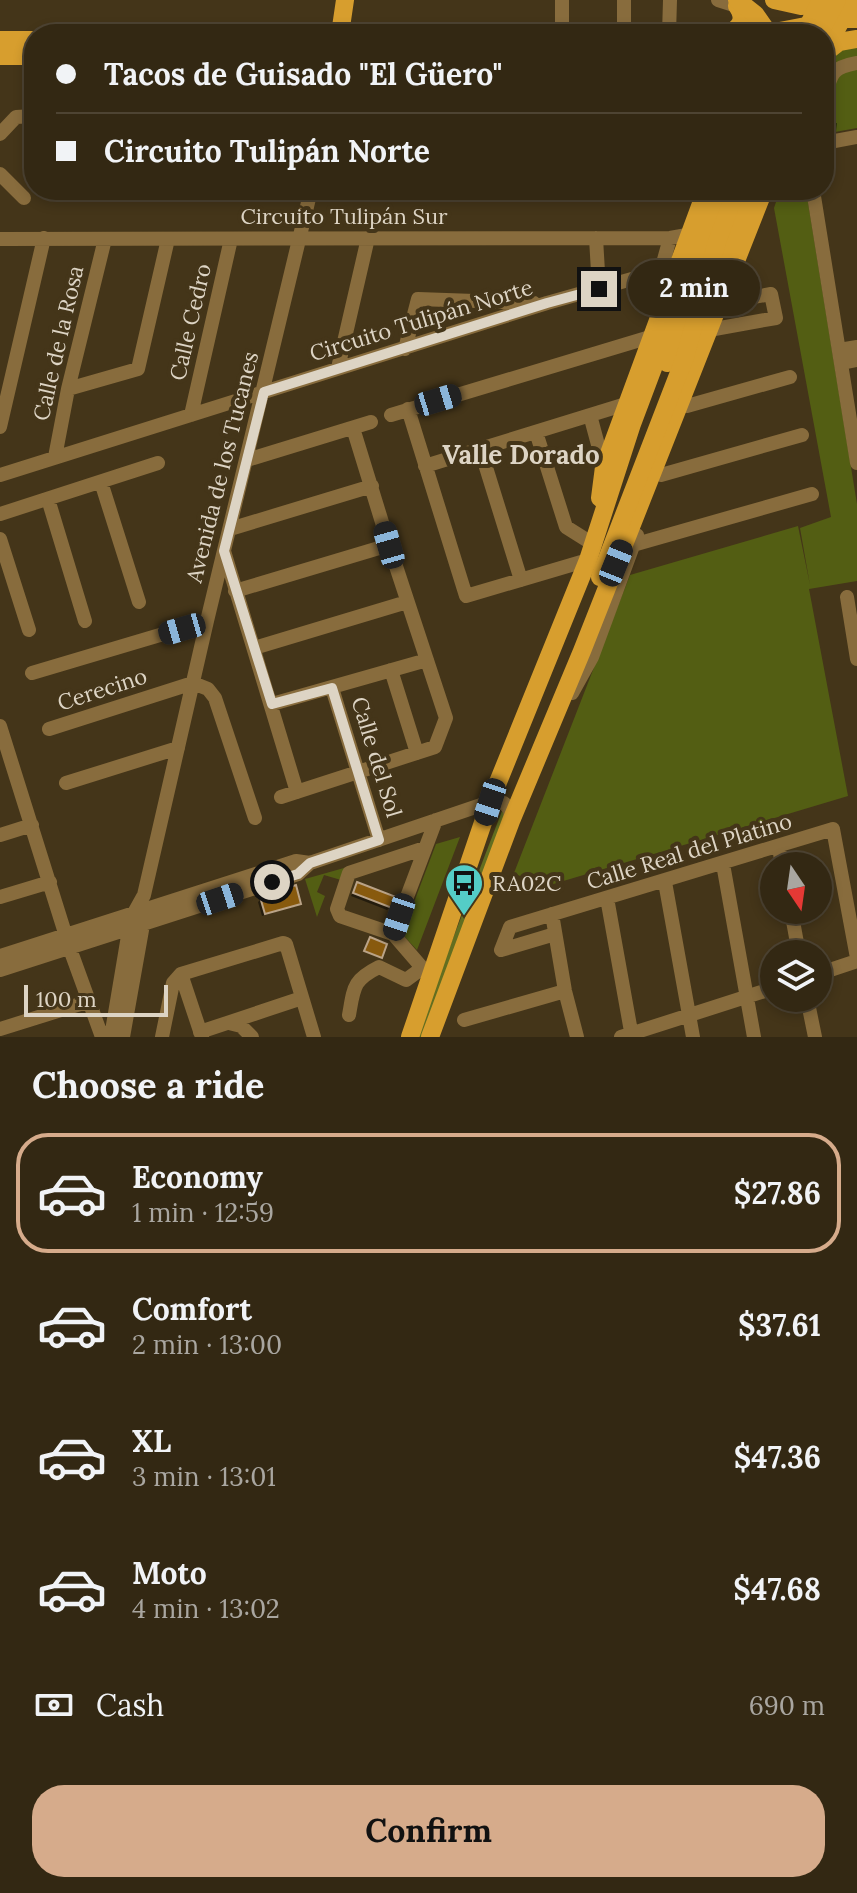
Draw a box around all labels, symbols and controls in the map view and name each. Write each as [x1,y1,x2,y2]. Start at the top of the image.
text: Tacos de Guisado "El Güero" [104,55,502,93]
text: Circuito Tulipán Norte [104,132,430,170]
street label: Circuito Tulipán Sur [240,202,448,230]
street label: Calle Cedro [163,261,217,383]
callout: 2 min [627,261,759,317]
street label: Calle de la Rosa [27,263,89,423]
route end [581,271,617,307]
text: 2 min [659,271,729,304]
street label: Circuito Tulipán Norte [306,273,536,367]
street label: Avenida de los Tucanes [179,349,264,586]
car [412,382,464,418]
district label: Valle Dorado [442,438,600,471]
car [371,519,407,571]
car [596,536,636,590]
car [156,611,208,647]
street label: Cerecino [54,661,150,717]
street label: Calle del Sol [345,693,409,821]
car [471,775,509,829]
street label: Calle Real del Platino [583,806,795,896]
north arrow [760,852,832,924]
map controls [760,852,832,1012]
bus stop icon: RA02C [443,862,485,917]
route start [254,864,290,900]
place label: RA02C [492,869,561,897]
car [193,880,247,918]
car [380,890,418,944]
button: layers [760,940,832,1012]
scale bar [24,981,168,1017]
text: 100 m [36,985,97,1013]
text: Choose a ride [32,1062,264,1108]
icon: car [36,1157,108,1229]
text: Economy [132,1158,263,1196]
text: $27.86 [734,1174,821,1212]
text: 1 min · 12:59 [132,1196,274,1229]
icon: car [36,1289,108,1361]
text: Comfort [132,1290,252,1328]
text: $37.61 [738,1306,821,1344]
text: 2 min · 13:00 [132,1328,282,1361]
icon: car [36,1421,108,1493]
text: XL [132,1422,171,1460]
text: $47.36 [734,1438,821,1476]
text: 3 min · 13:01 [132,1460,276,1493]
icon: car [36,1553,108,1625]
text: Moto [132,1554,207,1592]
text: $47.68 [733,1570,821,1608]
text: 4 min · 13:02 [132,1592,280,1625]
icon: cash [32,1683,76,1727]
text: Cash [96,1686,164,1724]
text: 690 m [749,1689,825,1722]
button: Confirm [32,1785,825,1877]

